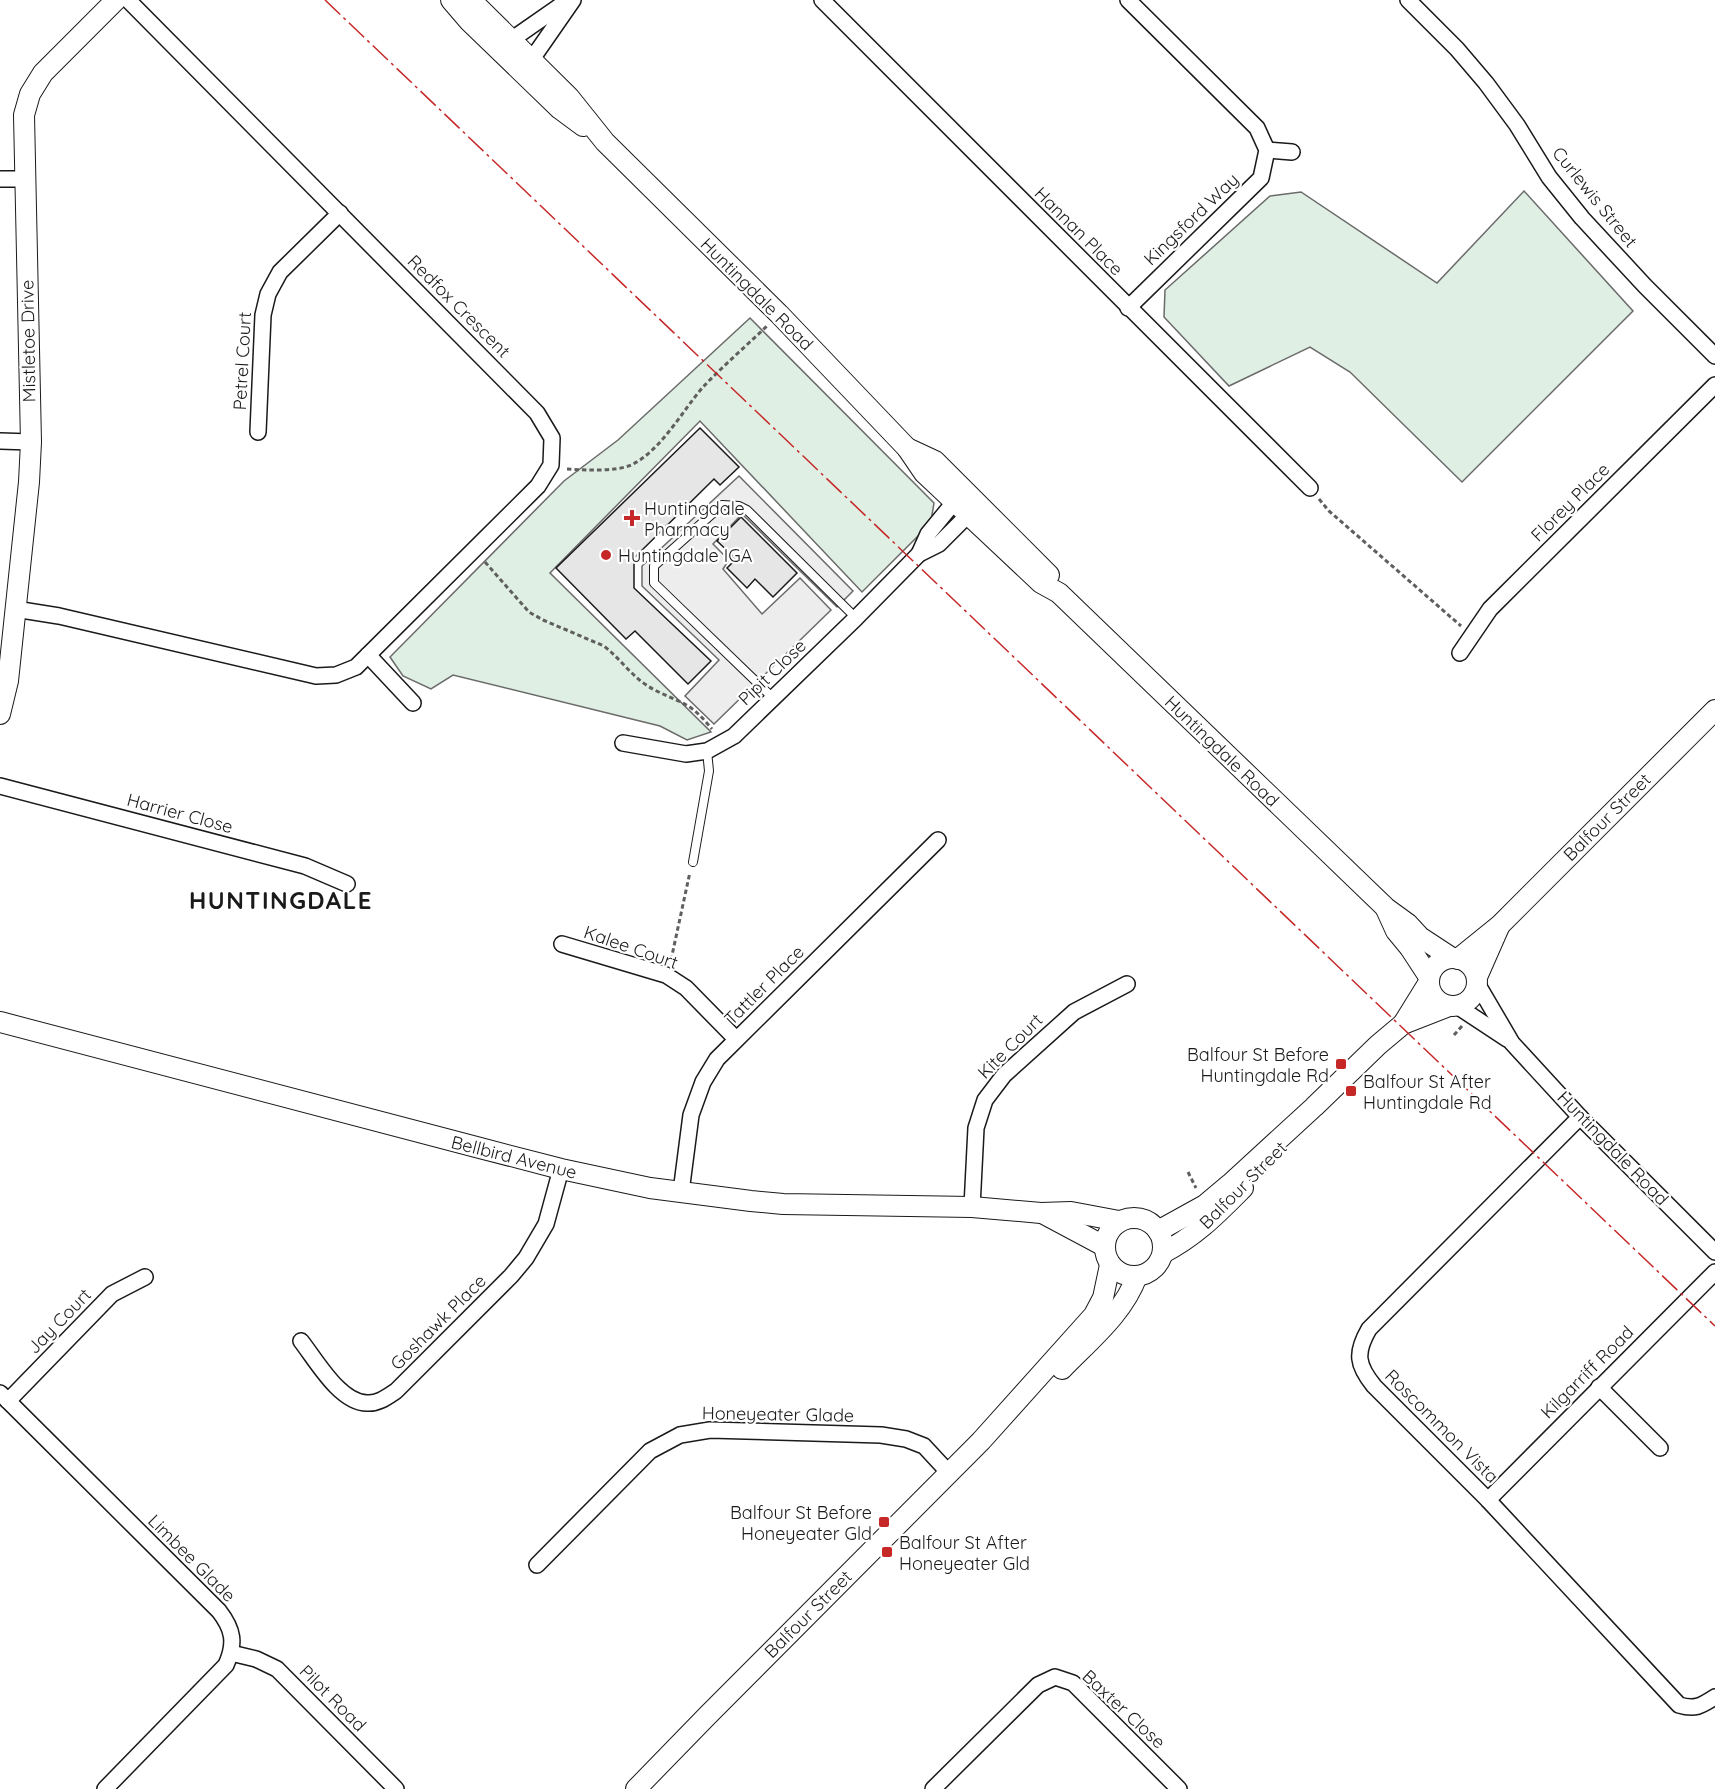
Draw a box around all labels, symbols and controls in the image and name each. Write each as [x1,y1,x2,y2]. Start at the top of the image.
street label: Curlewis Street [1547,142,1643,252]
street label: Kingsford Way [1139,168,1243,270]
street label: Hannan Place [1030,182,1128,280]
street label: Huntingdale Road [696,233,818,355]
street label: Redfox Crescent [403,250,515,362]
street label: Mistletoe Drive [15,279,41,403]
street label: Petrel Court [228,311,256,411]
street label: Florey Place [1526,458,1614,546]
place label: Huntingdale Pharmacy [644,497,745,541]
marker: Huntingdale Pharmacy [625,511,639,525]
place label: Huntingdale IGA [618,544,753,567]
marker: Huntingdale IGA [599,548,613,562]
street label: Pipit Close [733,634,811,710]
street label: Huntingdale Road [1160,691,1284,811]
street label: Balfour Street [1558,768,1656,866]
street label: Harrier Close [124,788,236,838]
district label: HUNTINGDALE [189,885,373,915]
street label: Kalee Court [581,920,681,974]
street label: Tattler Place [719,940,809,1030]
street label: Kite Court [973,1009,1047,1083]
place label: Balfour St Before Huntingdale Rd [1187,1043,1329,1087]
marker: Balfour St Before Huntingdale Rd [1334,1057,1348,1071]
place label: Balfour St After Huntingdale Rd [1363,1070,1492,1114]
marker: Balfour St After Huntingdale Rd [1344,1084,1358,1098]
street label: Huntingdale Road [1553,1086,1673,1210]
street label: Bellbird Avenue [449,1130,579,1184]
street label: Balfour Street [1194,1136,1292,1234]
street label: Goshawk Place [385,1269,491,1375]
street label: Jay Court [22,1283,96,1359]
street label: Kilgarriff Road [1536,1321,1638,1423]
street label: Roscommon Vista [1380,1364,1504,1488]
street label: Honeyeater Glade [702,1401,854,1427]
place label: Balfour St Before Honeyeater Gld [730,1501,872,1545]
street label: Limbee Glade [143,1509,241,1607]
marker: Balfour St Before Honeyeater Gld [877,1515,891,1529]
place label: Balfour St After Honeyeater Gld [899,1531,1030,1575]
marker: Balfour St After Honeyeater Gld [880,1545,894,1559]
street label: Balfour Street [759,1565,857,1663]
street label: Pilot Road [295,1660,371,1736]
street label: Baxter Close [1078,1665,1170,1753]

